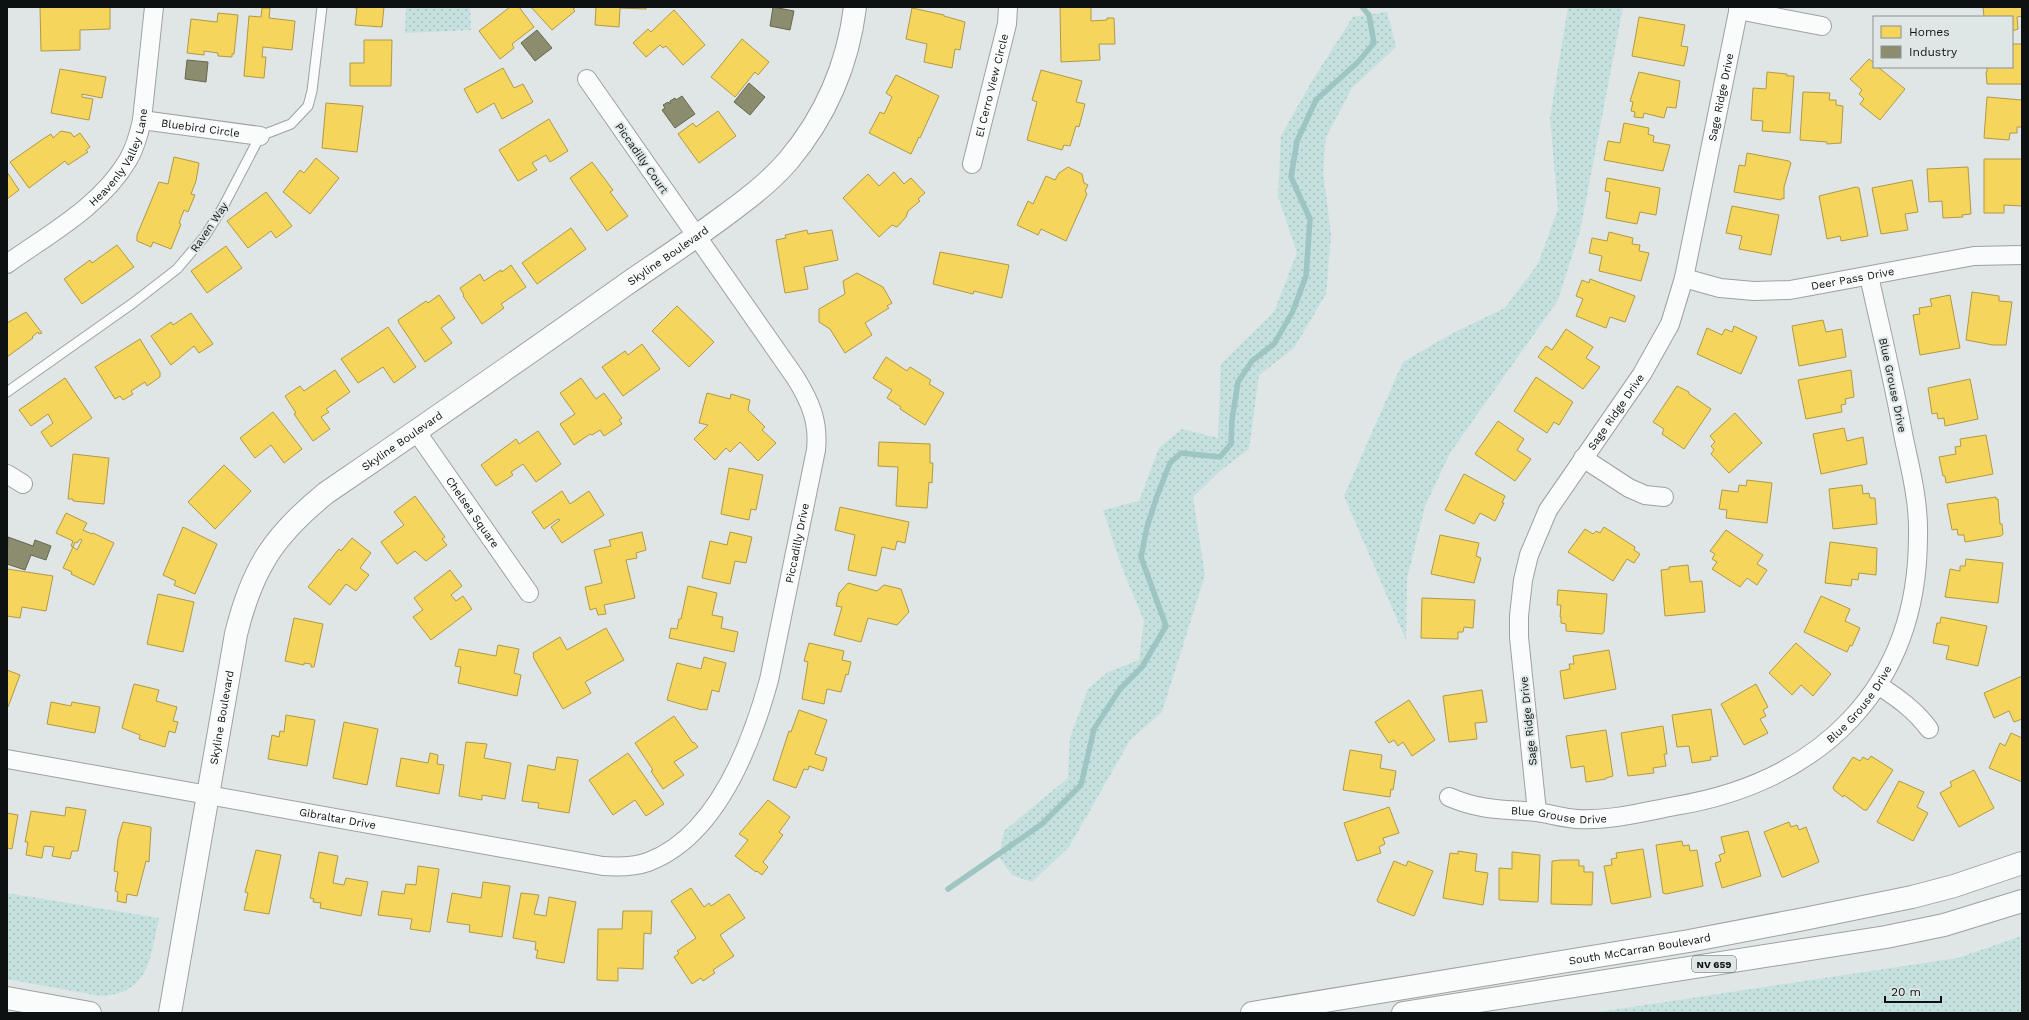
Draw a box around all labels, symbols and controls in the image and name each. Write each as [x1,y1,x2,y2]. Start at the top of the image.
legend [1873,16,2013,68]
text: Homes [1909,25,1950,39]
street label: El Cerro View Circle [973,32,1011,139]
text: Industry [1909,45,1958,59]
street label: Sage Ridge Drive [1706,52,1736,142]
street label: Heavenly Valley Lane [87,108,150,209]
street label: Bluebird Circle [160,117,241,140]
street label: Piccadilly Court [612,120,671,196]
street label: Raven Way [188,200,231,255]
street label: Skyline Boulevard [625,224,711,288]
street label: Deer Pass Drive [1810,265,1895,293]
street label: Blue Grouse Drive [1876,337,1909,434]
street label: Sage Ridge Drive [1585,372,1647,453]
street label: Skyline Boulevard [359,409,445,474]
street label: Chelsea Square [443,474,501,551]
street label: Piccadilly Drive [783,502,812,584]
street label: Blue Grouse Drive [1824,663,1894,746]
street label: Skyline Boulevard [207,669,237,766]
street label: Sage Ridge Drive [1517,676,1540,766]
street label: Blue Grouse Drive [1511,804,1607,826]
street label: Gibraltar Drive [298,806,377,832]
street label: South McCarran Boulevard [1568,931,1712,968]
road number: NV 659 [1692,956,1736,972]
scale bar [1885,978,1941,1004]
text: 20 m [1891,985,1921,999]

